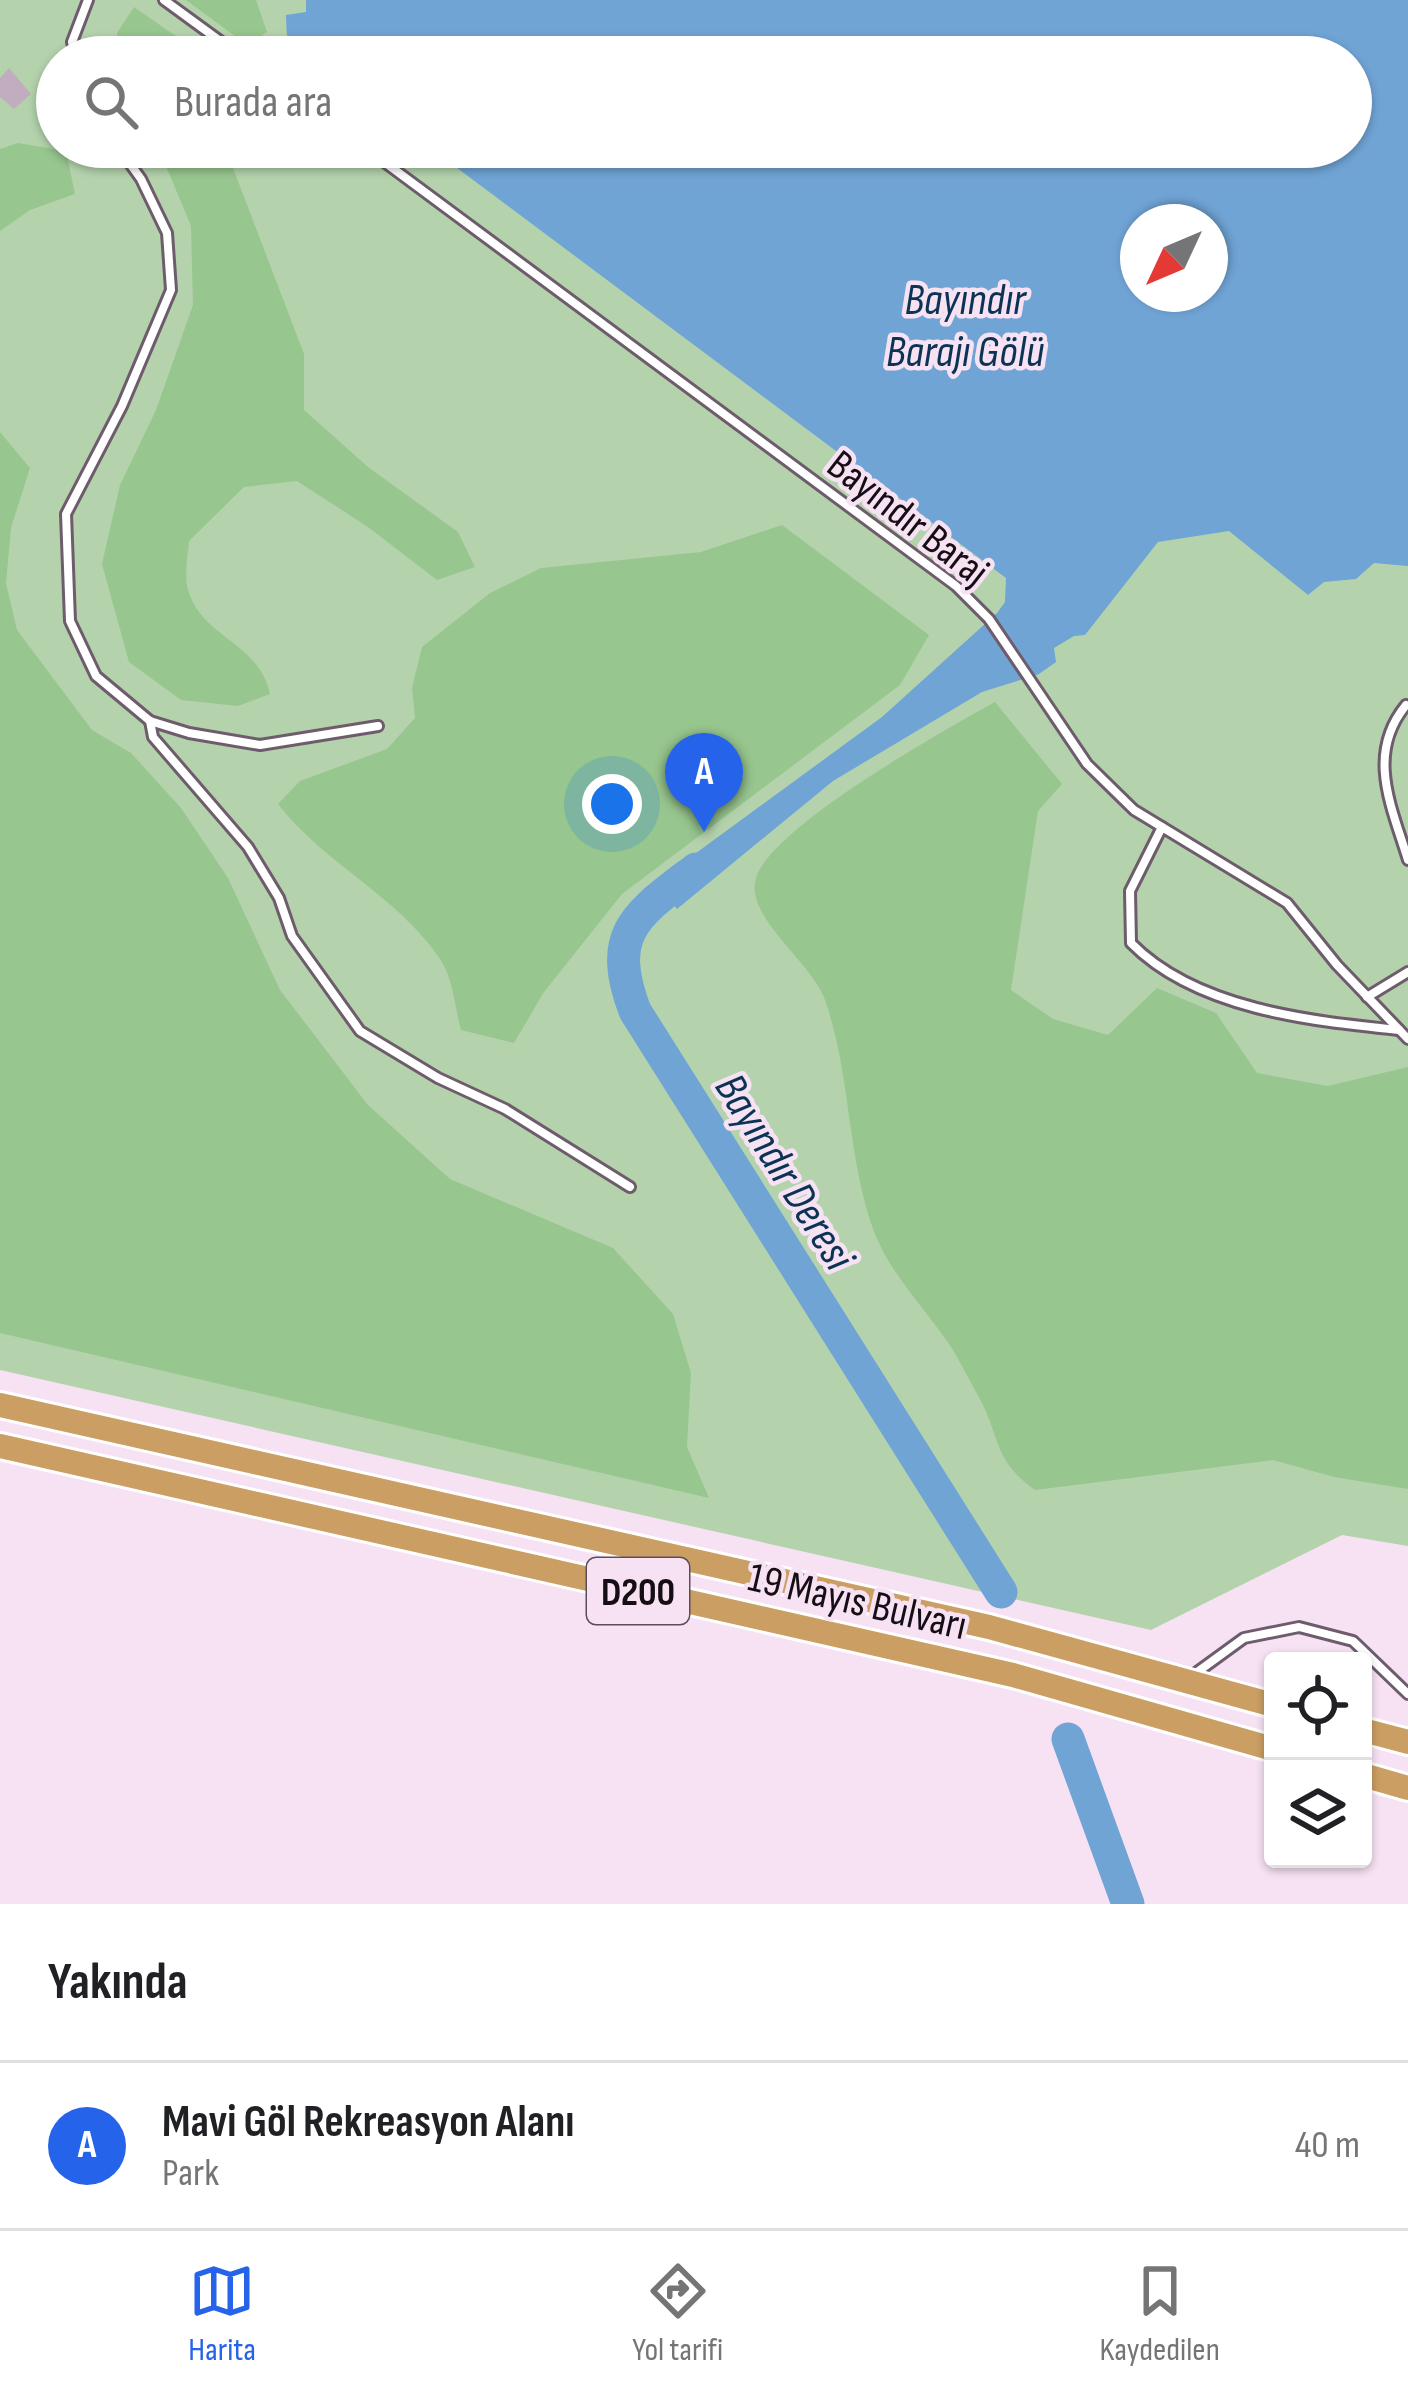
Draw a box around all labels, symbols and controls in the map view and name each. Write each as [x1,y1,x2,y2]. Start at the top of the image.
search box [36,36,1372,168]
icon: search [78,69,144,135]
text: Burada ara [174,75,332,130]
north arrow [1120,204,1228,312]
water label: Bayındır Barajı Gölü [886,273,1045,380]
street label: Bayındır Baraj [817,440,998,598]
pin: A [665,733,743,832]
your location [582,774,642,834]
water label: Bayındır Deresi [702,1064,867,1282]
street label: 19 Mayıs Bulvarı [743,1553,971,1652]
road number: D200 [587,1558,689,1624]
map controls [1264,1652,1372,1868]
button: locate [1264,1652,1372,1760]
button: layers [1264,1760,1372,1868]
text: Yakında [48,1952,188,2013]
text: Mavi Göl Rekreasyon Alanı [162,2095,574,2150]
text: A [78,2122,96,2169]
text: 40 m [1295,2122,1360,2169]
text: Park [162,2150,219,2197]
tab: Harita [188,2258,256,2370]
tab: Yol tarifi [632,2258,723,2370]
tab: Kaydedilen [1100,2258,1220,2370]

